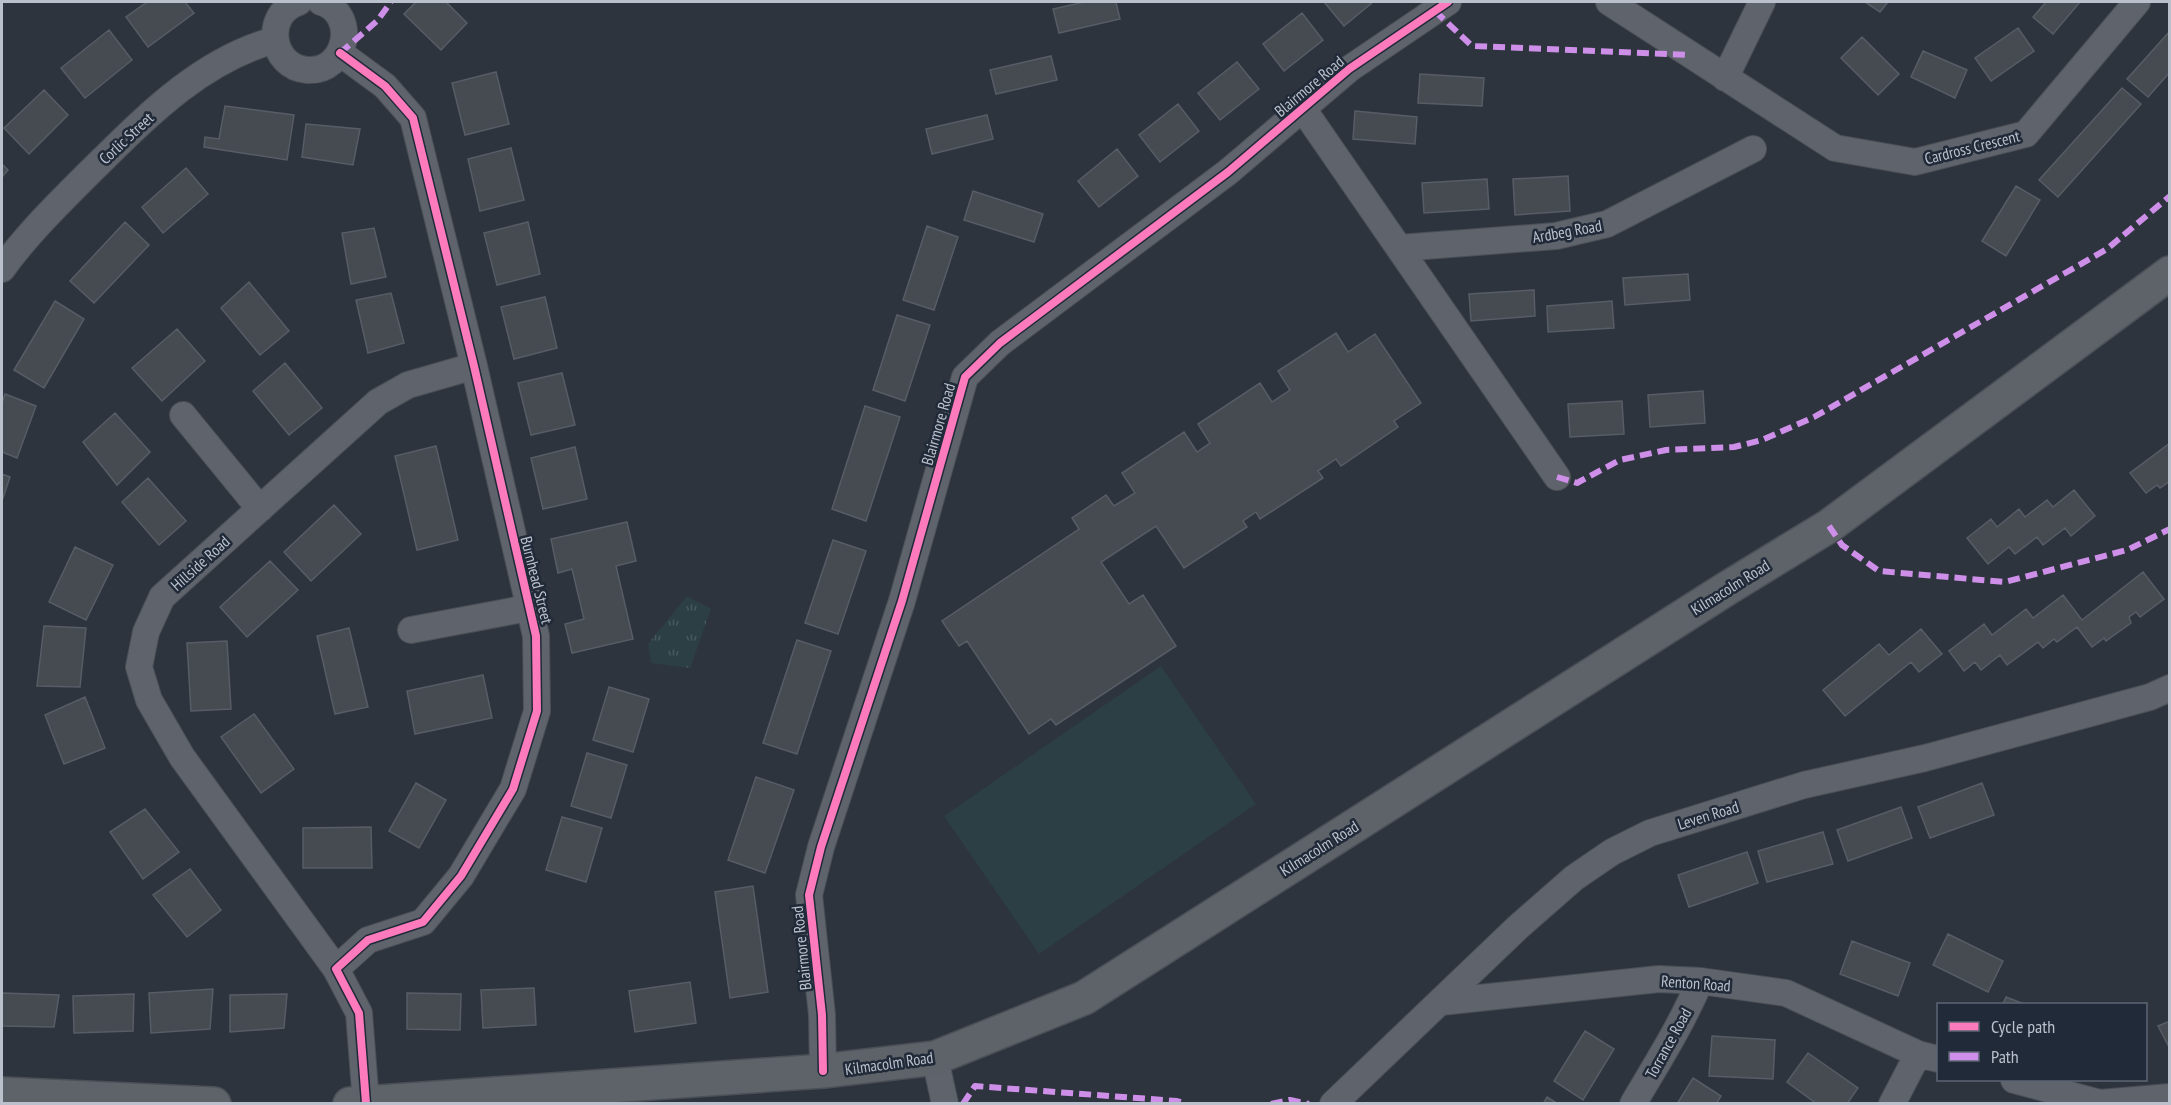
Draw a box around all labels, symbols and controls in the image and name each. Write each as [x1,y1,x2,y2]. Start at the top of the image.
street label: Blairmore Road [1270,51,1348,121]
street label: Corlic Street [95,107,158,168]
street label: Cardross Crescent [1922,125,2022,168]
street label: Ardbeg Road [1531,215,1603,247]
street label: Blairmore Road [917,381,959,467]
street label: Hillside Road [166,531,234,595]
street label: Burnhead Street [516,534,558,626]
street label: Kilmacolm Road [1687,555,1773,619]
street label: Leven Road [1675,796,1741,834]
street label: Kilmacolm Road [1276,816,1362,880]
street label: Blairmore Road [787,905,815,991]
street label: Renton Road [1661,971,1731,995]
legend [1937,1003,2147,1081]
street label: Torrance Road [1641,1004,1696,1082]
text: Cycle path [1991,1015,2055,1038]
text: Path [1991,1045,2019,1068]
street label: Kilmacolm Road [844,1047,935,1079]

